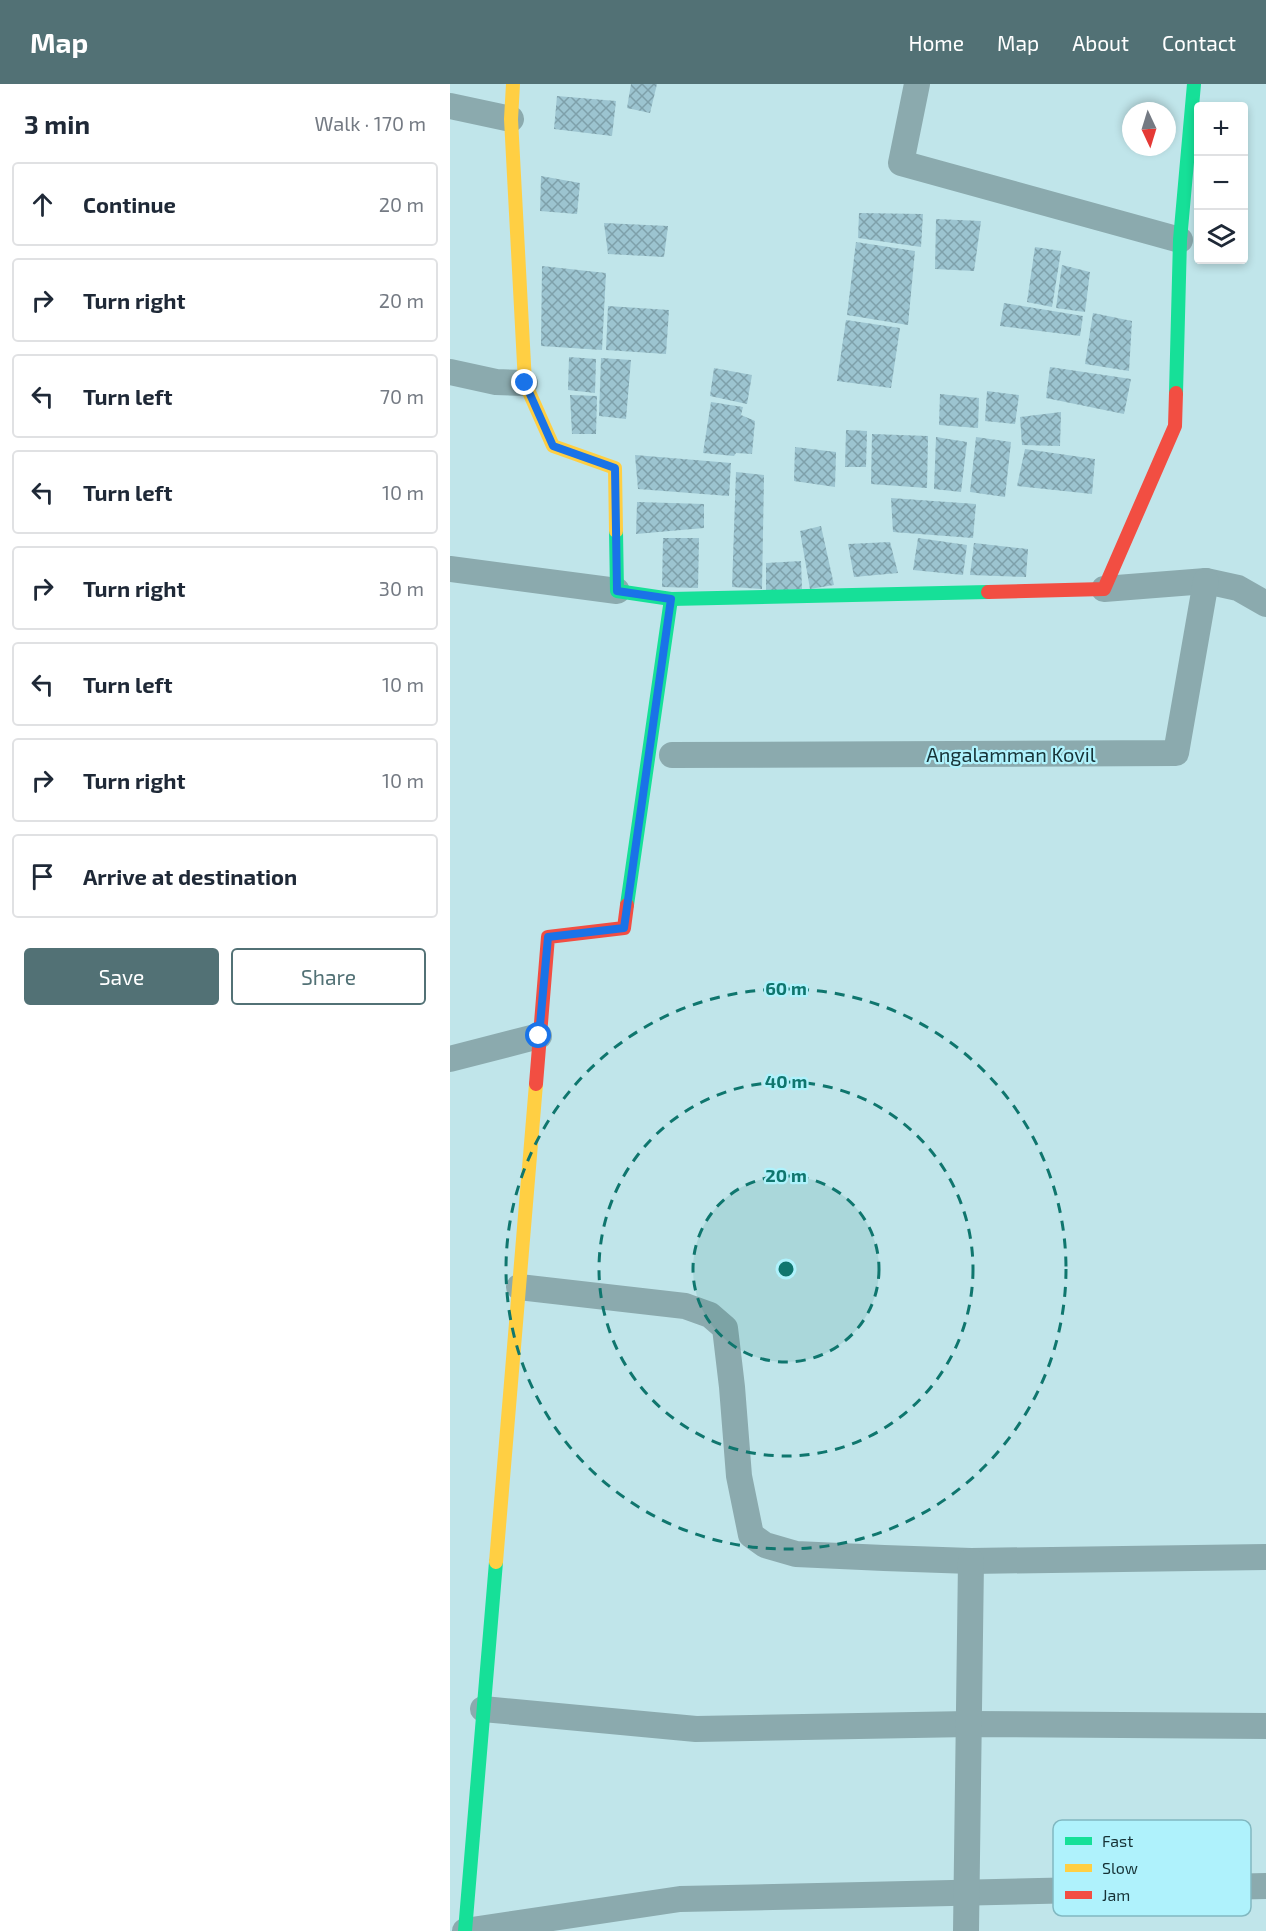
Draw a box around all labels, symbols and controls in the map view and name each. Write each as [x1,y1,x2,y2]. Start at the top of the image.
text: Map [30,25,88,59]
text: Home [908,30,964,55]
text: Map [997,30,1039,55]
text: About [1072,30,1129,55]
text: Contact [1162,30,1236,55]
north arrow [1122,102,1176,156]
map controls [1194,102,1248,264]
button: + [1194,102,1248,156]
text: 3 min [24,108,90,139]
text: Walk · 170 m [315,111,426,135]
button: − [1194,156,1248,210]
icon: ahead [26,188,59,221]
text: Continue [83,191,176,217]
text: 20 m [379,192,424,216]
button: layers [1194,210,1248,264]
icon: right [26,284,59,317]
text: Turn right [83,287,185,313]
text: 20 m [379,288,424,312]
route end [511,369,537,395]
icon: left [26,380,59,413]
text: Turn left [83,383,172,409]
text: 70 m [380,384,424,408]
icon: left [26,476,59,509]
text: Turn left [83,479,172,505]
text: 10 m [382,480,424,504]
icon: right [26,572,59,605]
text: Turn right [83,575,185,601]
text: 30 m [379,576,424,600]
icon: left [26,668,59,701]
text: Turn left [83,671,172,697]
text: 10 m [382,672,424,696]
street label: Angalamman Kovil [926,742,1096,766]
icon: right [26,764,59,797]
text: Turn right [83,767,185,793]
text: 10 m [382,768,424,792]
icon: arrive [26,860,59,893]
text: Arrive at destination [83,863,297,889]
button: Save [24,948,219,1005]
button: Share [231,948,426,1005]
text: 60 m [765,977,807,999]
route start [525,1022,551,1048]
text: 40 m [765,1070,807,1092]
text: 20 m [765,1164,807,1186]
centre of rings [776,1259,796,1279]
legend [1053,1820,1251,1916]
text: Fast [1102,1831,1133,1850]
text: Slow [1102,1858,1138,1877]
text: Jam [1102,1885,1130,1904]

